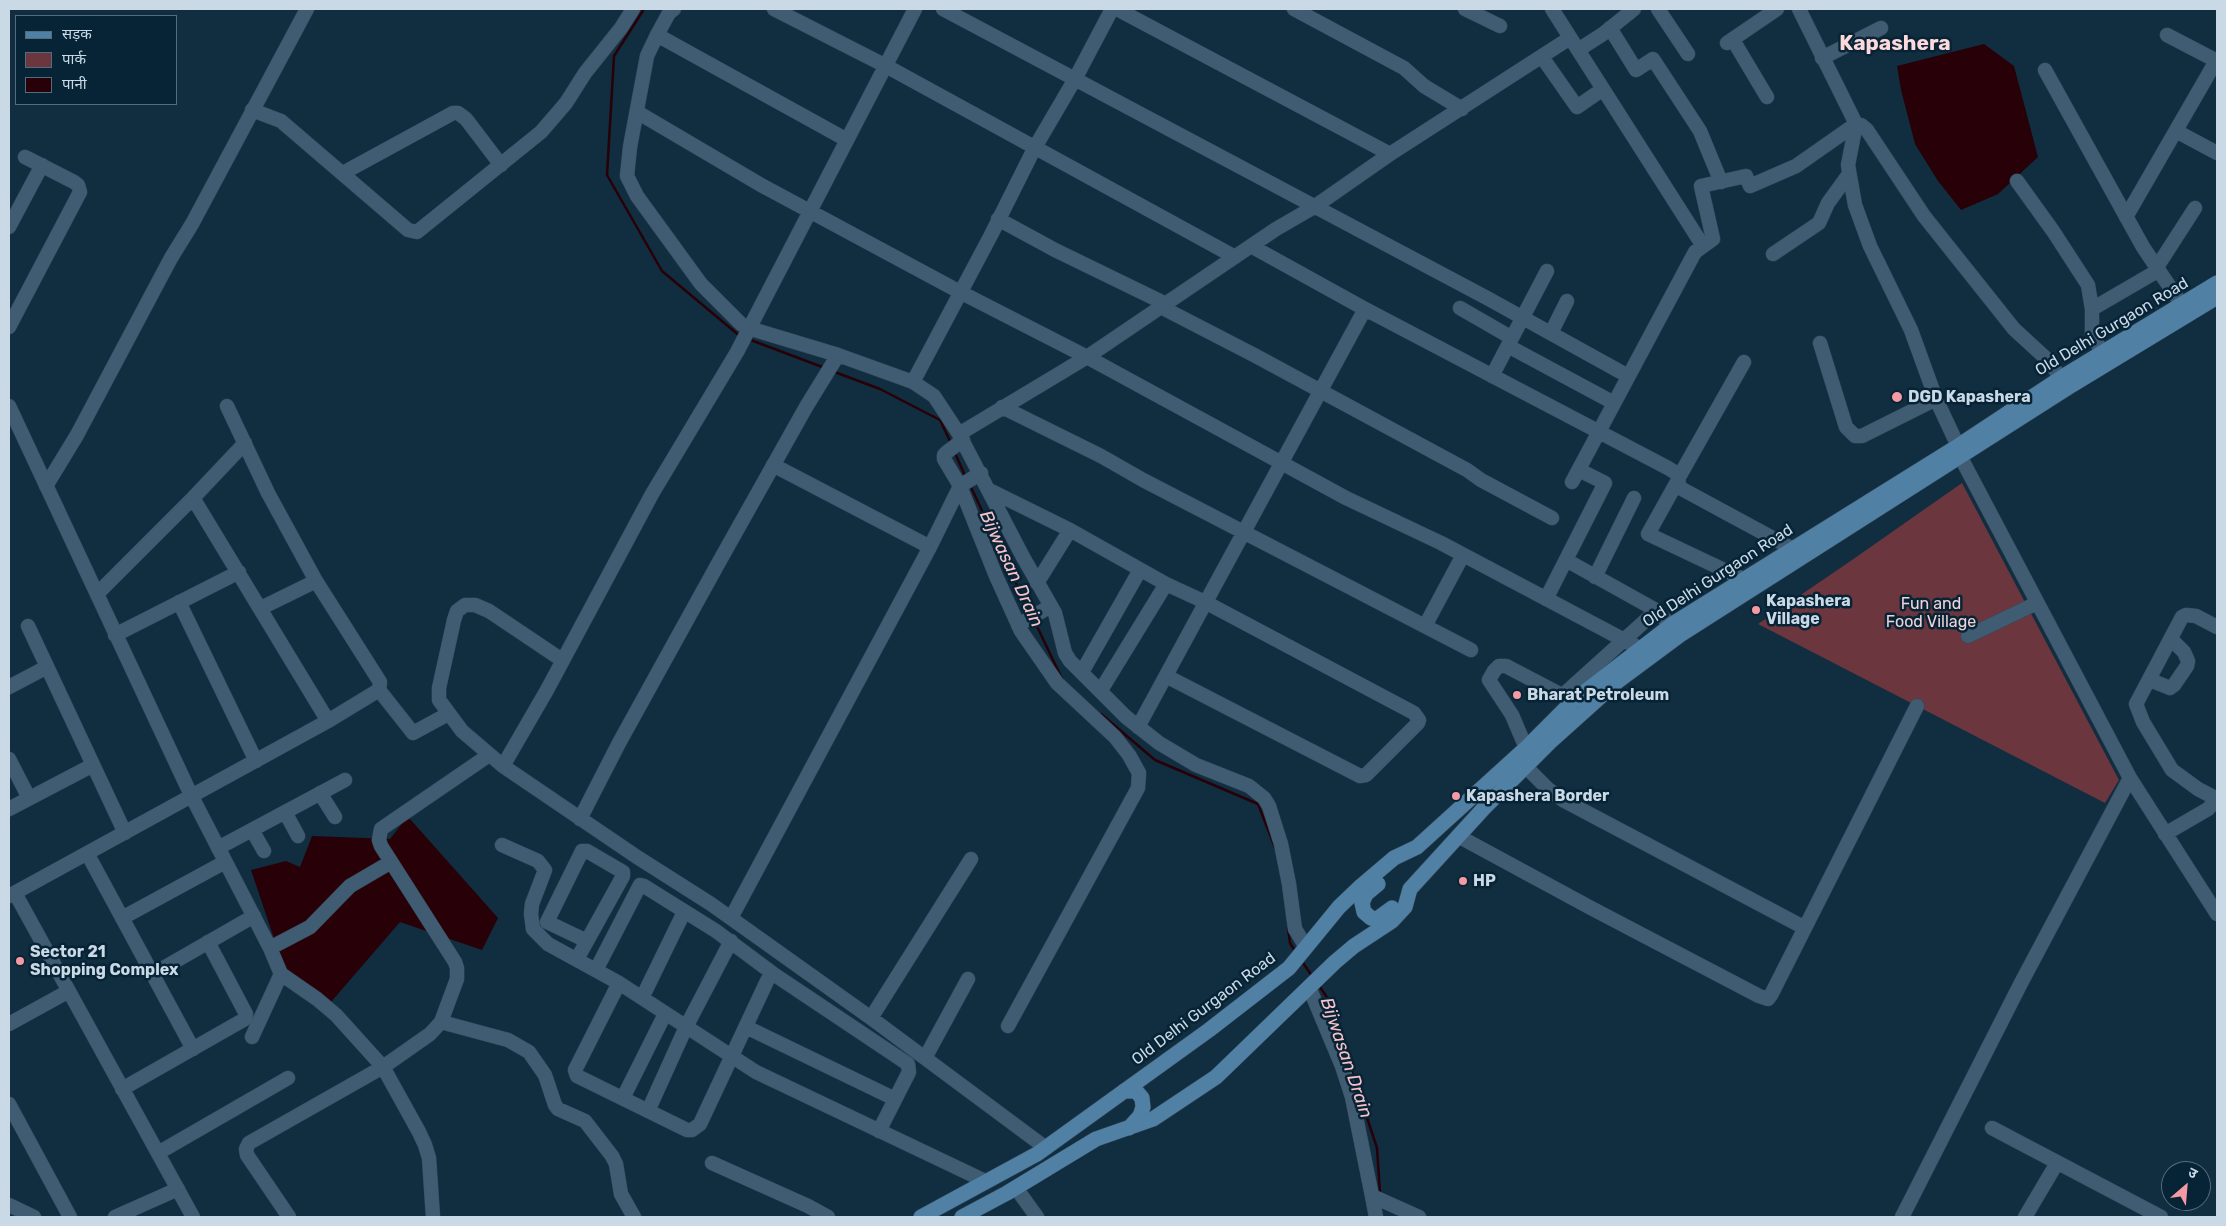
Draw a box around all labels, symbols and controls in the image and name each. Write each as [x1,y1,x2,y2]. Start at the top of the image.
legend [15,15,178,105]
text: सड़क [62,25,92,43]
district label: Kapashera [1839,31,1951,57]
text: पार्क [62,50,86,68]
text: पानी [62,75,87,93]
street label: Old Delhi Gurgaon Road [2032,274,2192,380]
place label: DGD Kapashera [1908,387,2031,407]
marker: DGD Kapashera [1890,390,1904,404]
water label: Bijwasan Drain [975,507,1047,631]
street label: Old Delhi Gurgaon Road [1639,520,1797,632]
place label: Kapashera Village [1766,591,1851,629]
park label: Fun and Food Village [1886,594,1976,632]
marker: Kapashera Village [1750,604,1762,616]
place label: Bharat Petroleum [1527,685,1669,705]
marker: Bharat Petroleum [1511,689,1523,701]
place label: Kapashera Border [1466,786,1609,806]
marker: Kapashera Border [1450,790,1462,802]
place label: HP [1473,871,1496,891]
marker: HP [1457,875,1469,887]
place label: Sector 21 Shopping Complex [30,942,178,980]
street label: Old Delhi Gurgaon Road [1128,949,1280,1069]
marker: Sector 21 Shopping Complex [14,955,26,967]
water label: Bijwasan Drain [1315,995,1377,1121]
north arrow [2161,1161,2211,1211]
text: उ [2185,1164,2200,1183]

